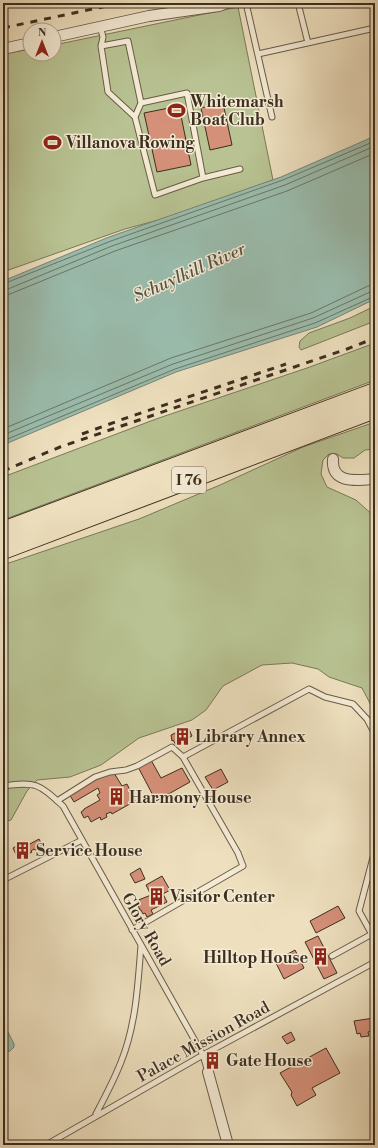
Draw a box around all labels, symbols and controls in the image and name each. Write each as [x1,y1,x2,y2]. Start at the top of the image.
north arrow [22,22,62,62]
text: N [38,26,47,40]
place label: Whitemarsh Boat Club [189,92,284,130]
sports icon: Whitemarsh Boat Club [167,100,187,120]
sports icon: Villanova Rowing [43,132,63,152]
place label: Villanova Rowing [65,133,195,153]
water label: Schuylkill River [130,238,250,308]
road number: I 76 [172,467,206,493]
building icon: Library Annex [172,726,192,746]
place label: Library Annex [195,727,307,747]
building icon: Harmony House [106,787,126,807]
place label: Harmony House [129,788,252,808]
building icon: Service House [13,840,33,860]
place label: Service House [36,841,143,861]
building icon: Visitor Center [147,886,167,906]
place label: Visitor Center [169,887,275,907]
street label: Glory Road [117,889,175,970]
building icon: Hilltop House [311,947,331,967]
place label: Hilltop House [203,948,308,968]
street label: Palace Mission Road [134,997,273,1087]
building icon: Gate House [203,1050,223,1070]
place label: Gate House [226,1051,312,1071]

